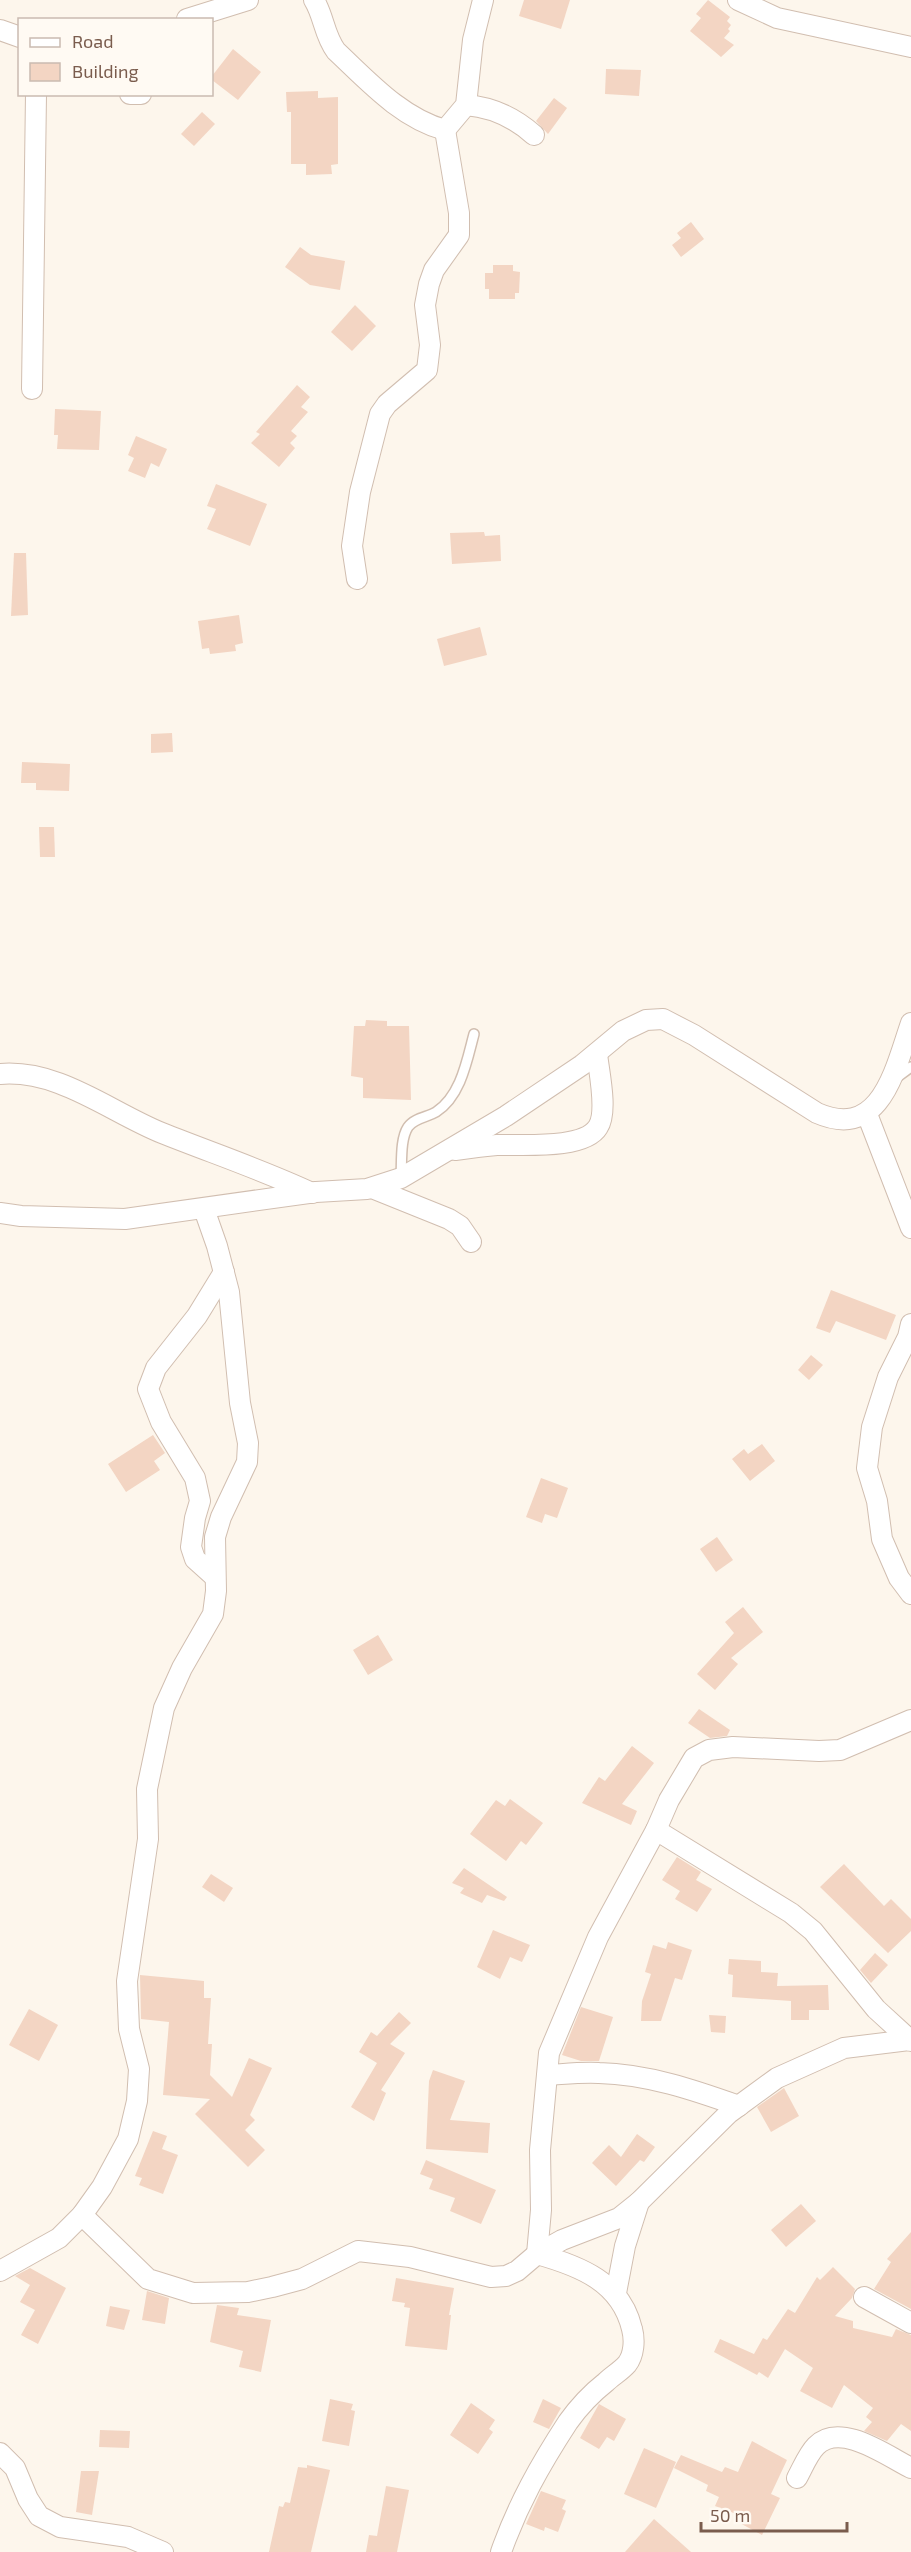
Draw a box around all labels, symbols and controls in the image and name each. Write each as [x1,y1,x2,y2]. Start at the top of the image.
legend [18,18,213,96]
text: Road [72,30,113,52]
text: Building [72,60,139,82]
scale bar [701,2495,846,2533]
text: 50 m [710,2504,750,2526]

